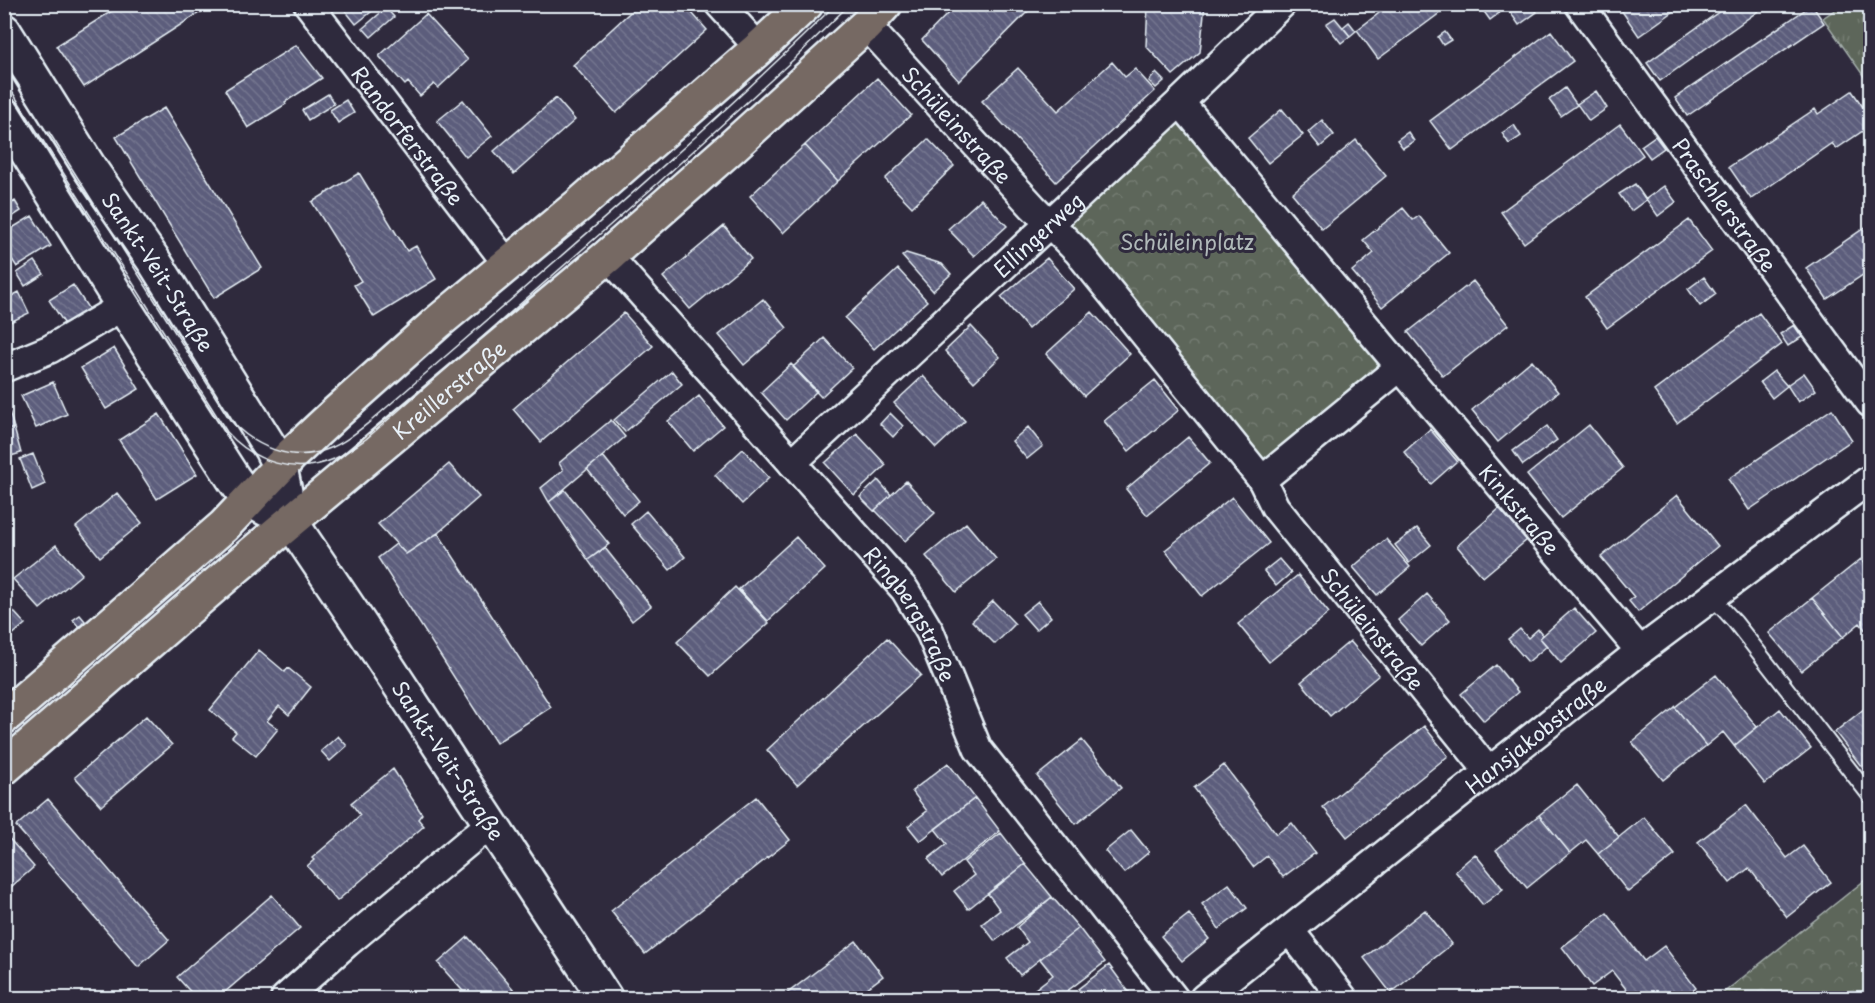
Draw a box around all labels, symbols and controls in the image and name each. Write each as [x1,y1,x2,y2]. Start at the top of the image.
street label: Randorferstraße [344,58,472,212]
street label: Schüleinstraße [895,58,1020,190]
street label: Praschlerstraße [1665,130,1785,278]
street label: Ellingerweg [986,184,1090,284]
street label: Sankt-Veit-Straße [95,185,223,358]
park label: Schüleinplatz [1120,225,1254,257]
street label: Kreillerstraße [385,332,513,447]
street label: Kinkstraße [1472,457,1568,562]
street label: Ringbergstraße [857,538,965,686]
street label: Schüleinstraße [1314,560,1433,697]
street label: Hansjakobstraße [1457,668,1613,801]
street label: Sankt-Veit-Straße [385,674,513,846]

